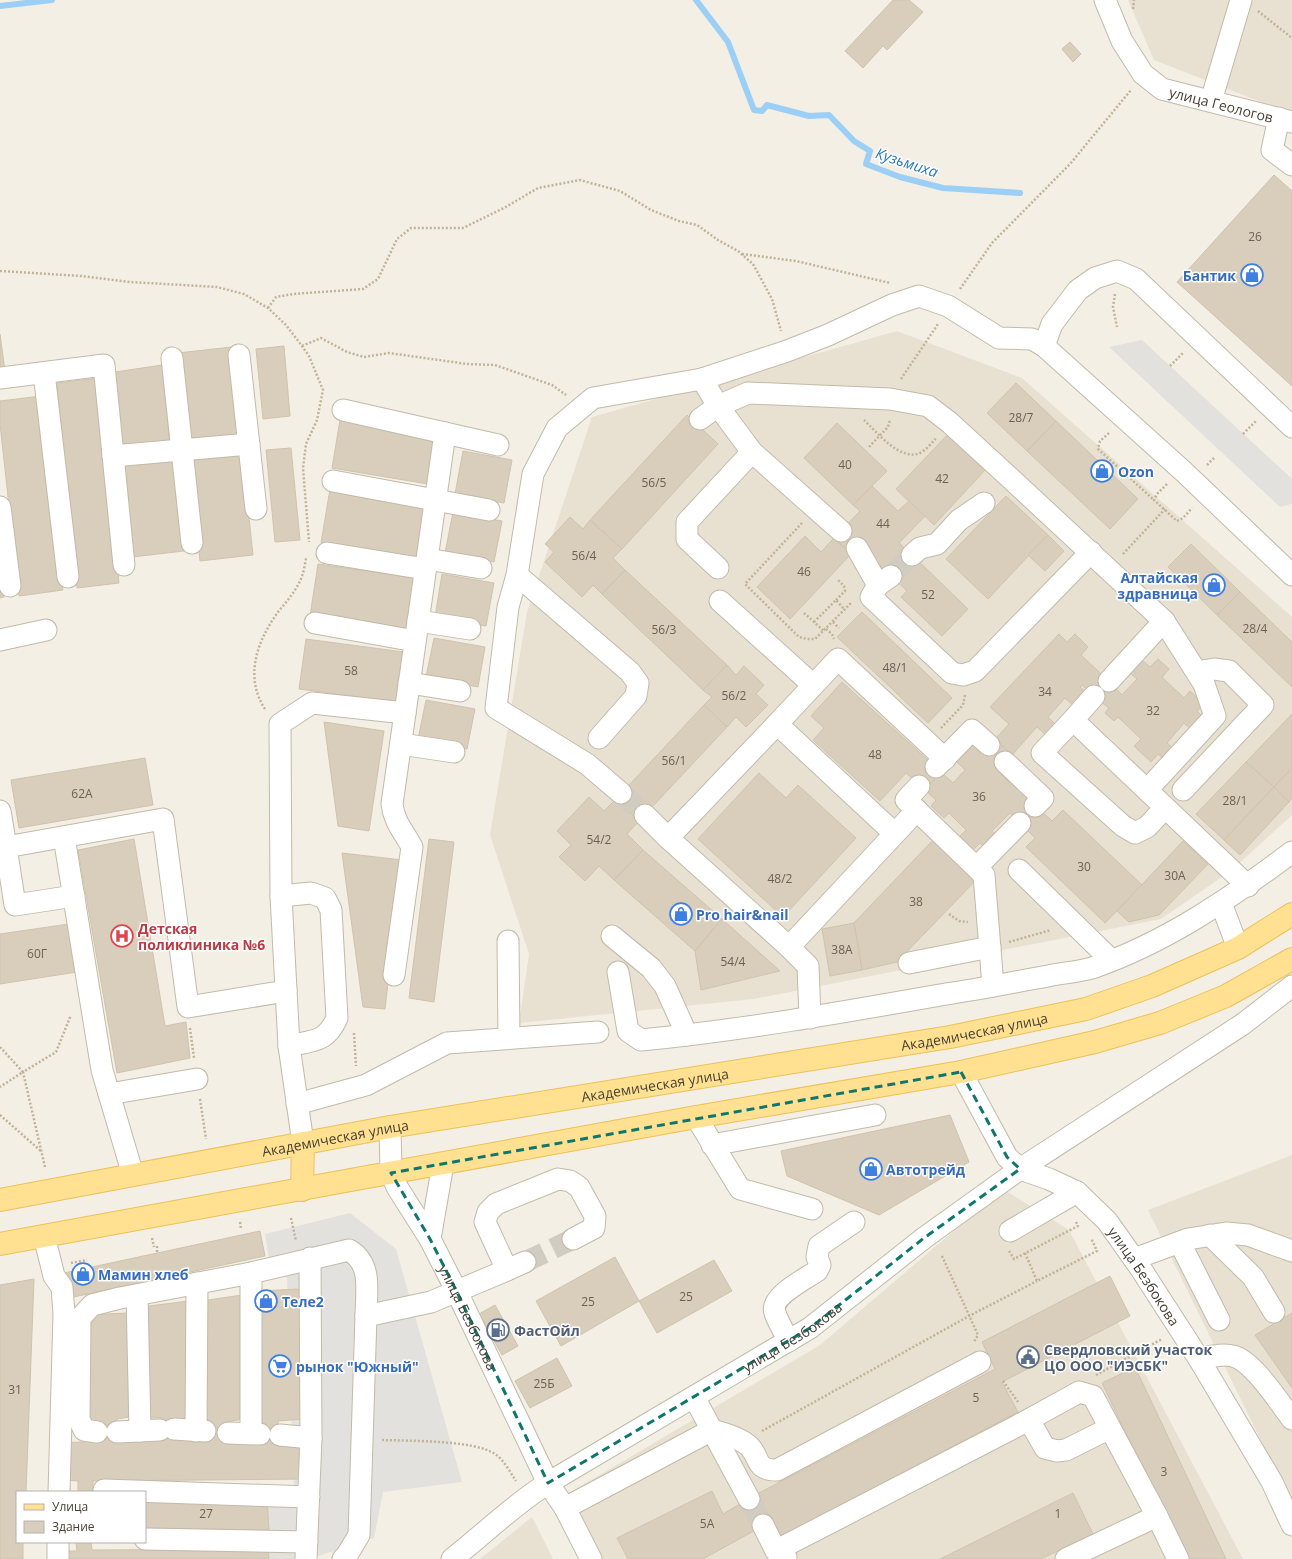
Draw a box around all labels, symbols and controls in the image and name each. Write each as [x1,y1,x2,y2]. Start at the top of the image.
street label: улица Геологов [1167,82,1275,126]
water label: Кузьмиха [873,143,941,182]
house number: 26 [1248,228,1262,245]
shop icon: Бантик [1239,262,1265,288]
place label: Бантик [1183,266,1236,285]
house number: 28/7 [1009,409,1034,426]
house number: 40 [838,456,852,473]
shop icon: Ozon [1089,458,1115,484]
place label: Ozon [1118,462,1154,481]
house number: 42 [935,470,949,487]
house number: 56/5 [642,474,667,491]
house number: 44 [876,515,890,532]
house number: 56/4 [572,547,597,564]
house number: 46 [797,563,811,580]
place label: Алтайская здравница [1117,568,1198,603]
shop icon: Алтайская здравница [1201,572,1227,598]
house number: 52 [921,586,935,603]
house number: 28/4 [1243,620,1268,637]
house number: 56/3 [652,621,677,638]
house number: 48/1 [883,659,907,676]
house number: 58 [344,662,358,679]
house number: 34 [1038,683,1052,700]
house number: 56/2 [722,687,747,704]
house number: 32 [1146,702,1160,719]
house number: 48 [868,746,882,763]
house number: 56/1 [662,752,686,769]
house number: 62А [71,785,93,802]
house number: 36 [972,788,986,805]
house number: 28/1 [1223,792,1247,809]
house number: 54/2 [587,831,612,848]
house number: 30 [1077,858,1091,875]
house number: 30А [1164,867,1186,884]
house number: 48/2 [768,870,793,887]
house number: 38 [909,893,923,910]
shop icon: Pro hair&nail [668,901,694,927]
place label: Pro hair&nail [696,905,788,924]
place label: Детская поликлиника №6 [138,919,265,954]
hospital icon: Детская поликлиника №6 [109,923,135,949]
house number: 38А [831,941,853,958]
house number: 60Г [27,945,47,962]
house number: 54/4 [721,953,746,970]
street label: Академическая улица [900,1008,1049,1054]
street label: Академическая улица [580,1063,730,1106]
street label: Академическая улица [260,1115,410,1160]
shop icon: Автотрейд [858,1156,884,1182]
place label: Автотрейд [886,1160,966,1179]
street label: улица Безбокова [1104,1223,1184,1329]
shop icon: Мамин хлеб [70,1261,96,1287]
street label: улица Безбокова [435,1261,502,1373]
place label: Мамин хлеб [98,1265,189,1284]
shop icon: Теле2 [253,1288,279,1314]
house number: 25 [679,1288,693,1305]
place label: Теле2 [282,1292,324,1311]
house number: 25 [581,1293,595,1310]
street label: улица Безбокова [738,1297,846,1376]
fuel station icon: ФастОйл [485,1317,511,1343]
place label: ФастОйл [514,1321,580,1340]
place label: Свердловский участок ЦО ООО "ИЭСБК" [1044,1340,1213,1375]
public building icon: Свердловский участок ЦО ООО "ИЭСБК" [1015,1344,1041,1370]
supermarket icon: рынок "Южный" [267,1353,293,1379]
place label: рынок "Южный" [296,1357,419,1376]
house number: 25Б [533,1375,555,1392]
house number: 31 [8,1381,22,1398]
house number: 5 [973,1389,980,1406]
house number: 3 [1161,1463,1168,1480]
legend [16,1491,146,1543]
text: Улица [52,1498,88,1515]
house number: 27 [199,1505,213,1522]
house number: 1 [1055,1505,1061,1522]
house number: 5А [700,1515,715,1532]
text: Здание [52,1518,95,1535]

